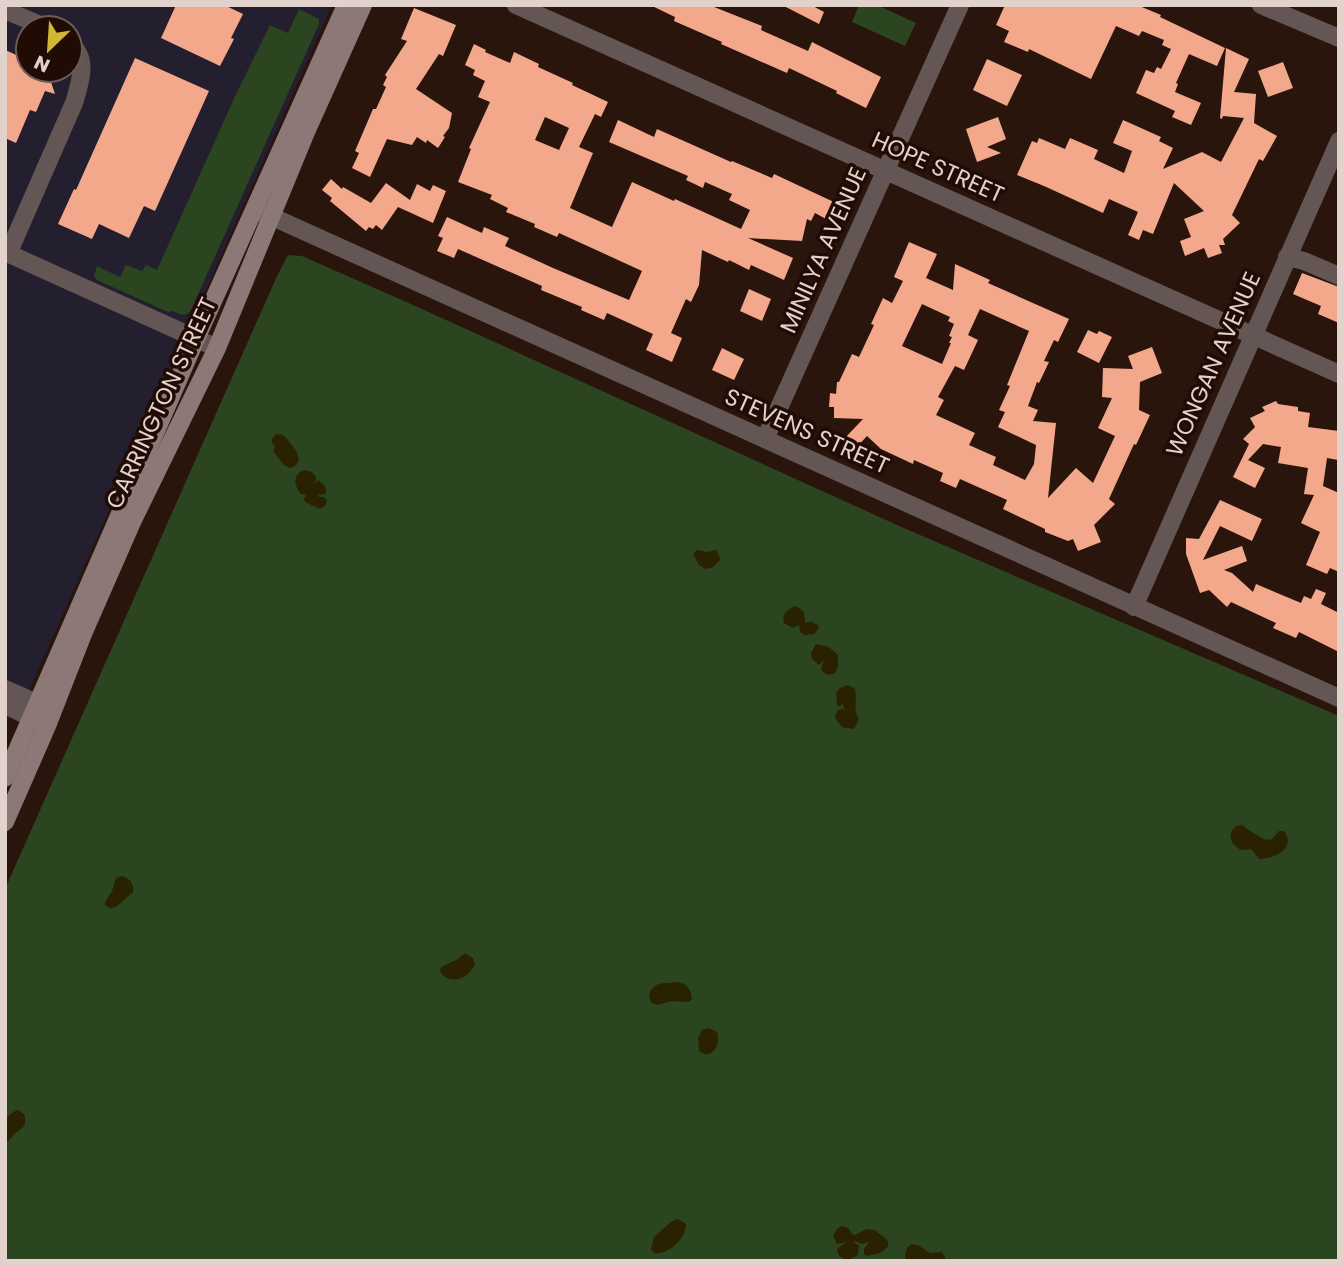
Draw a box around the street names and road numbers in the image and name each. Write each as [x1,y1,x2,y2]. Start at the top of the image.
street label: HOPE STREET [867,124,1009,210]
street label: MINILYA AVENUE [772,162,874,338]
street label: WONGAN AVENUE [1158,267,1268,461]
street label: CARRINGTON STREET [98,292,224,514]
street label: STEVENS STREET [720,380,894,482]

